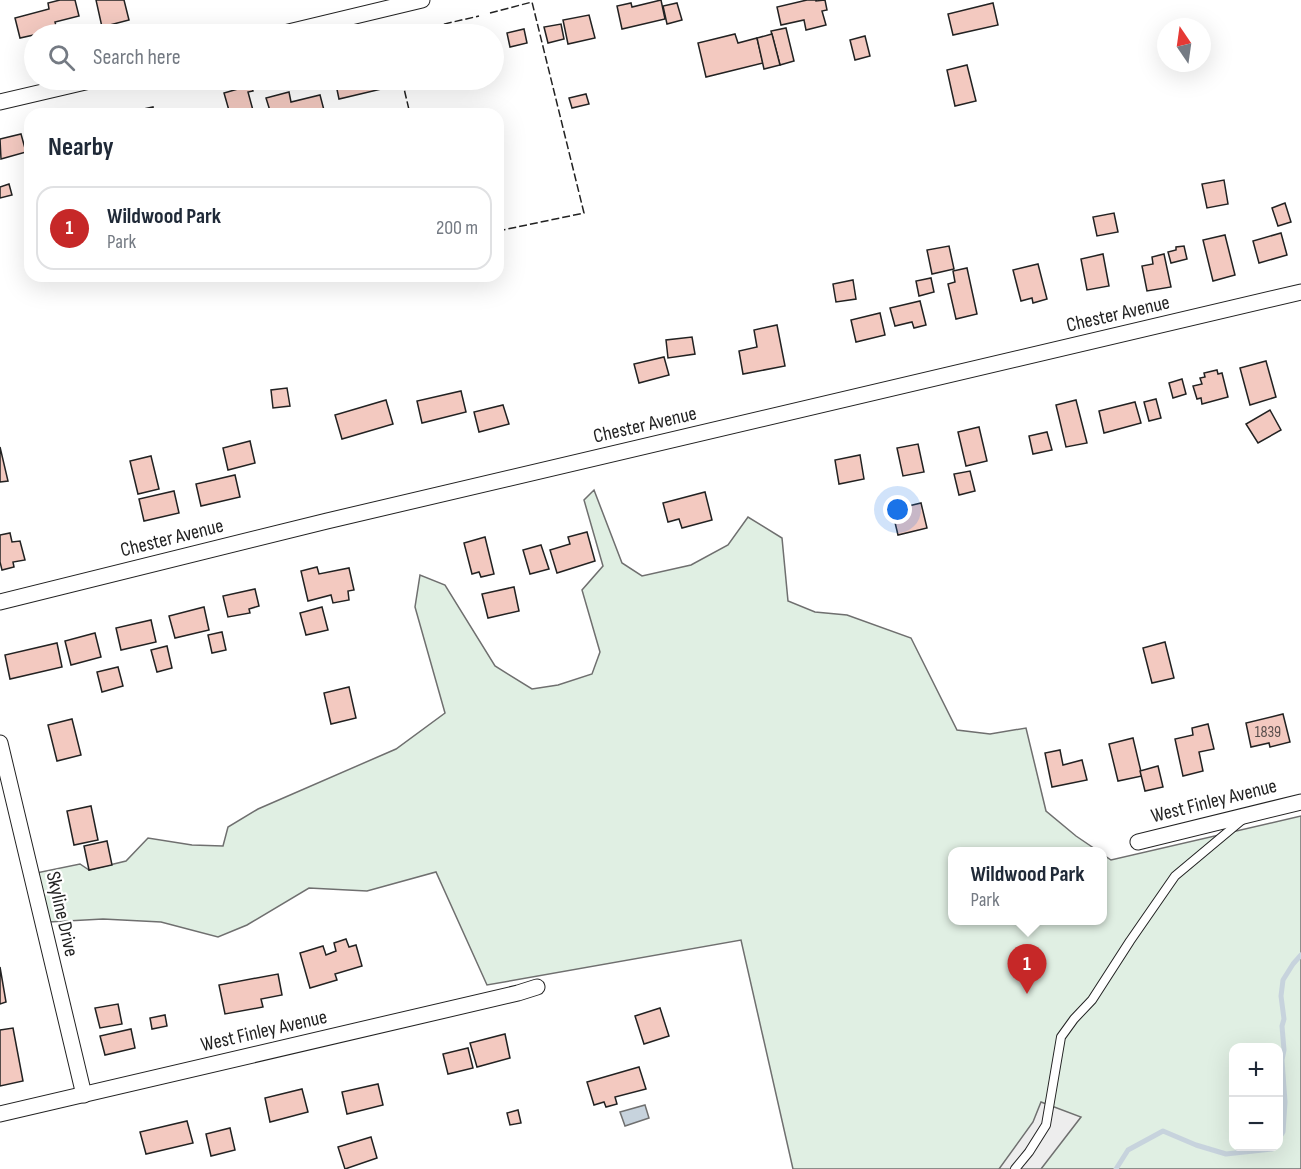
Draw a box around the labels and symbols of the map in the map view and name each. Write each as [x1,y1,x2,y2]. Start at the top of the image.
north arrow [1157,18,1211,72]
street label: Chester Avenue [1064,290,1172,338]
street label: Chester Avenue [591,401,699,449]
your location [883,495,912,524]
street label: Chester Avenue [118,514,226,562]
house number: 1839 [1255,723,1281,742]
street label: West Finley Avenue [1149,774,1279,828]
street label: Skyline Drive [41,869,83,959]
pin: 1 [1008,944,1046,994]
street label: West Finley Avenue [199,1005,329,1057]

